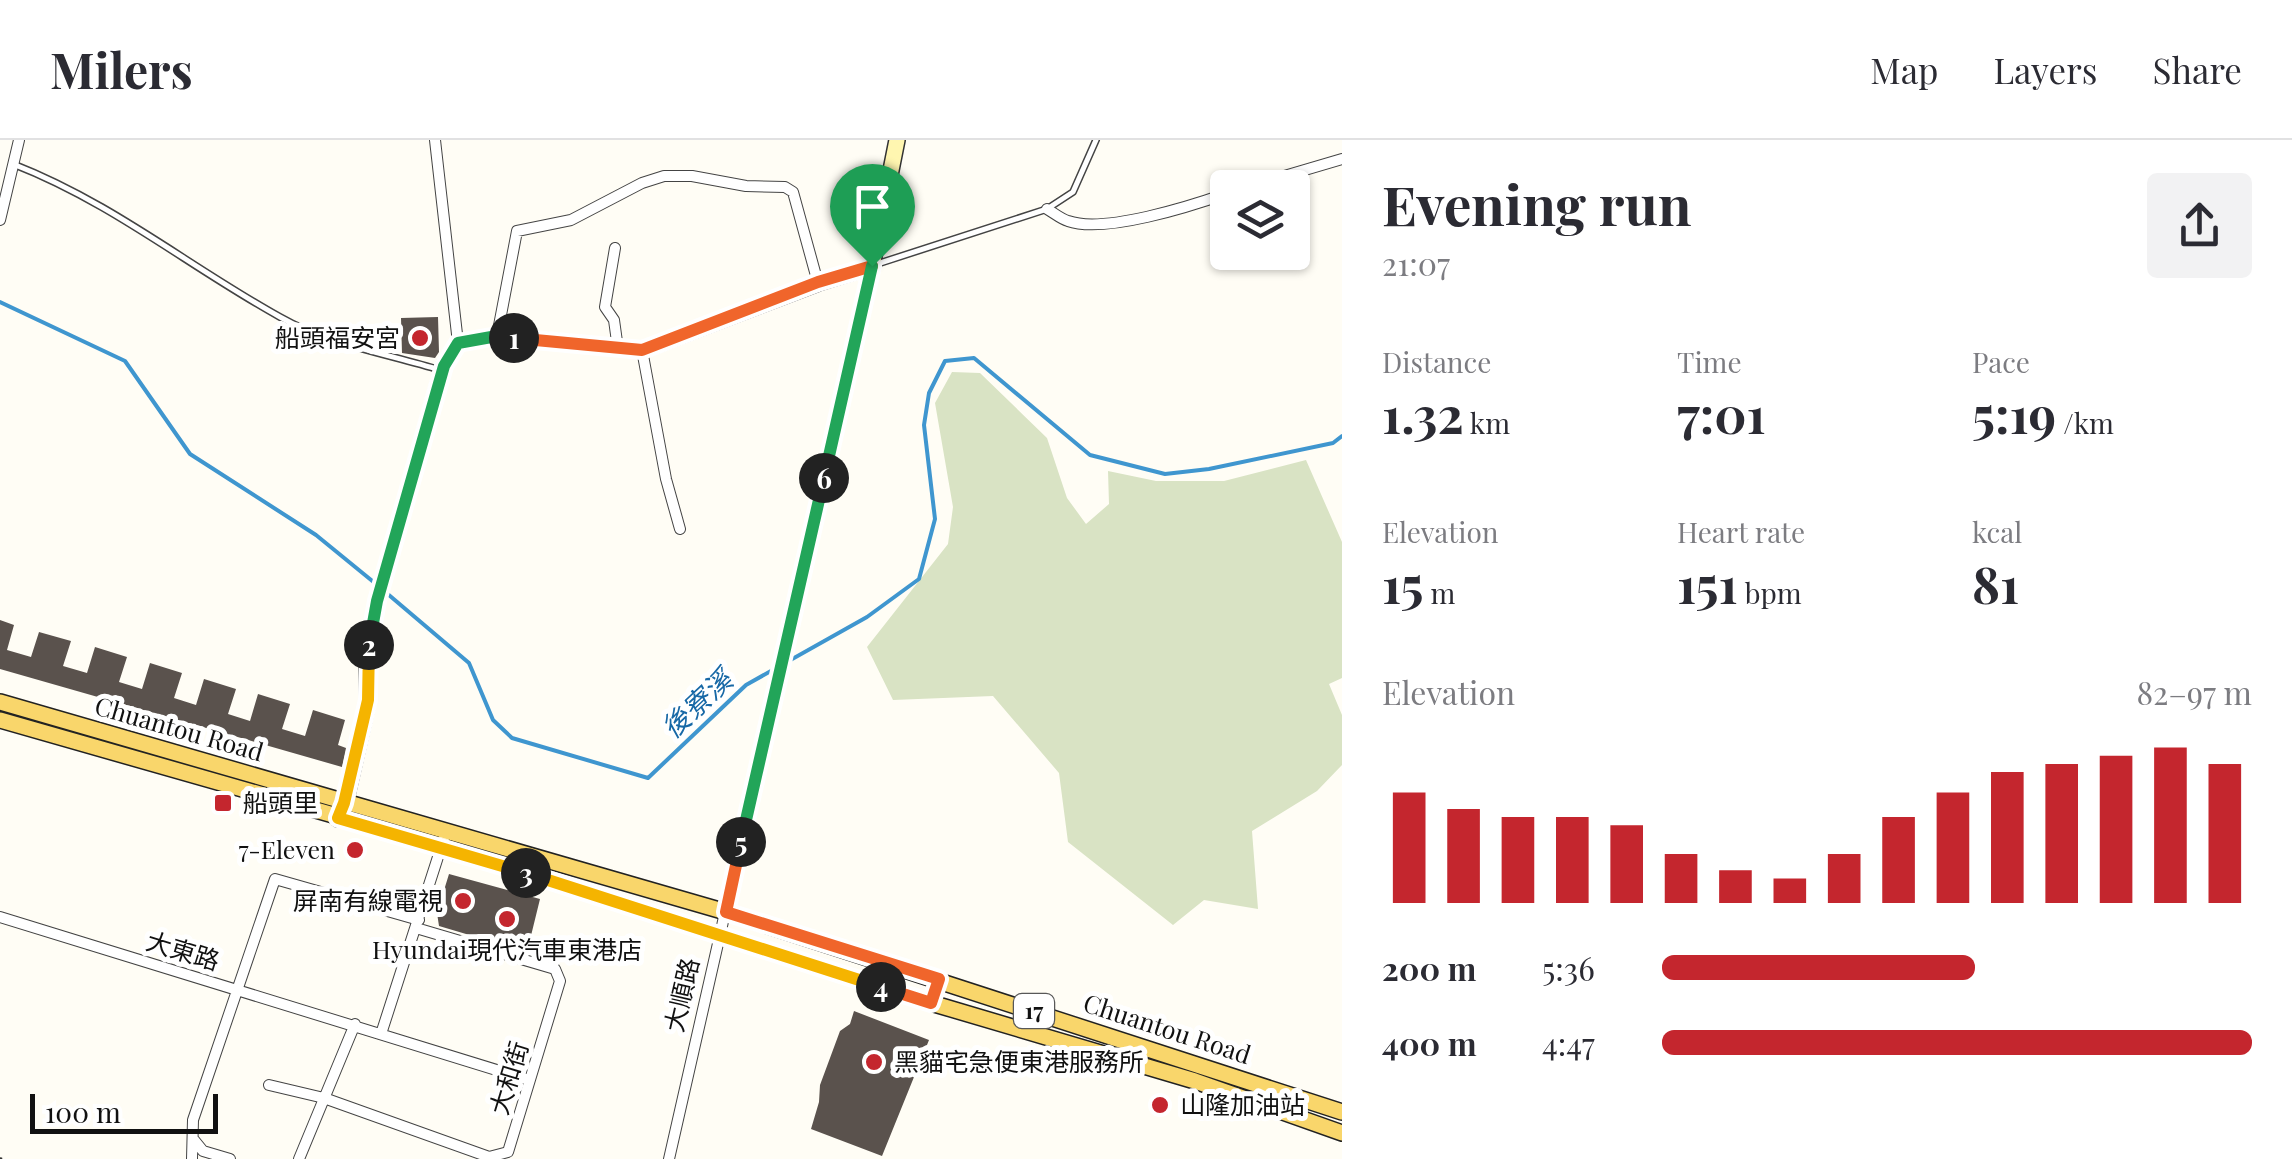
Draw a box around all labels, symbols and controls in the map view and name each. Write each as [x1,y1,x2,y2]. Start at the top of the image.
text: Milers [50,37,193,101]
text: Map [1870,46,1938,93]
text: Layers [1993,46,2098,93]
text: Share [2153,46,2242,93]
pin [830,164,915,267]
text: Evening run [1382,166,1692,240]
map controls [1210,170,1310,270]
button: layers [1210,170,1310,270]
button: share [2147,173,2252,278]
icon: arrive [845,179,900,234]
text: 21:07 [1382,241,1450,284]
pin: 1 [489,313,539,363]
text: 1 [509,319,519,356]
place label: 船頭福安宮 [275,320,400,353]
marker: 船頭福安宮 [409,327,431,349]
text: Distance [1382,343,1491,380]
text: Time [1677,343,1742,380]
text: Pace [1972,343,2030,380]
text: 1.32 [1382,380,1464,447]
text: 7:01 [1677,380,1766,447]
text: 5:19 [1972,380,2056,447]
text: km [1464,404,1510,441]
text: /km [2056,404,2114,441]
pin: 6 [799,453,849,503]
text: 6 [816,459,832,496]
text: Elevation [1382,513,1498,550]
text: Heart rate [1677,513,1805,550]
text: kcal [1972,513,2022,550]
text: 15 [1382,550,1424,617]
text: 151 [1677,550,1738,617]
text: 81 [1972,550,2019,617]
text: m [1424,574,1455,611]
text: bpm [1738,574,1802,611]
pin: 2 [344,620,394,670]
text: 2 [362,626,376,663]
water label: 後寮溪 [653,658,742,745]
text: Elevation [1382,670,1515,713]
text: 82–97 m [2136,670,2252,713]
street label: Chuantou Road [91,688,268,767]
place label: 船頭里 [243,785,318,818]
marker: 船頭里 [212,792,234,814]
pin: 5 [716,817,766,867]
text: 5 [735,823,747,860]
place label: 7-Eleven [238,832,335,865]
marker: 7-Eleven [344,839,366,861]
pin: 3 [501,848,551,898]
text: 3 [519,854,533,891]
place label: 屏南有線電視 [293,883,443,916]
marker: 屏南有線電視 [452,890,474,912]
marker: Hyundai現代汽車東港店 [496,908,518,930]
street label: 大東路 [143,923,224,976]
place label: Hyundai現代汽車東港店 [372,932,642,965]
text: 200 m [1382,946,1476,989]
text: 5:36 [1542,946,1595,989]
street label: 大順路 [656,954,705,1035]
pin: 4 [856,962,906,1012]
text: 4 [874,968,888,1005]
street label: Chuantou Road [1080,985,1255,1070]
road number: 17 [1014,994,1054,1028]
text: 400 m [1382,1021,1477,1064]
text: 4:47 [1542,1021,1595,1064]
street label: 大和街 [481,1037,534,1118]
place label: 黑貓宅急便東港服務所 [894,1044,1144,1077]
marker: 黑貓宅急便東港服務所 [863,1051,885,1073]
place label: 山隆加油站 [1180,1087,1305,1120]
scale bar [30,1089,218,1134]
text: 100 m [45,1093,121,1130]
marker: 山隆加油站 [1149,1094,1171,1116]

